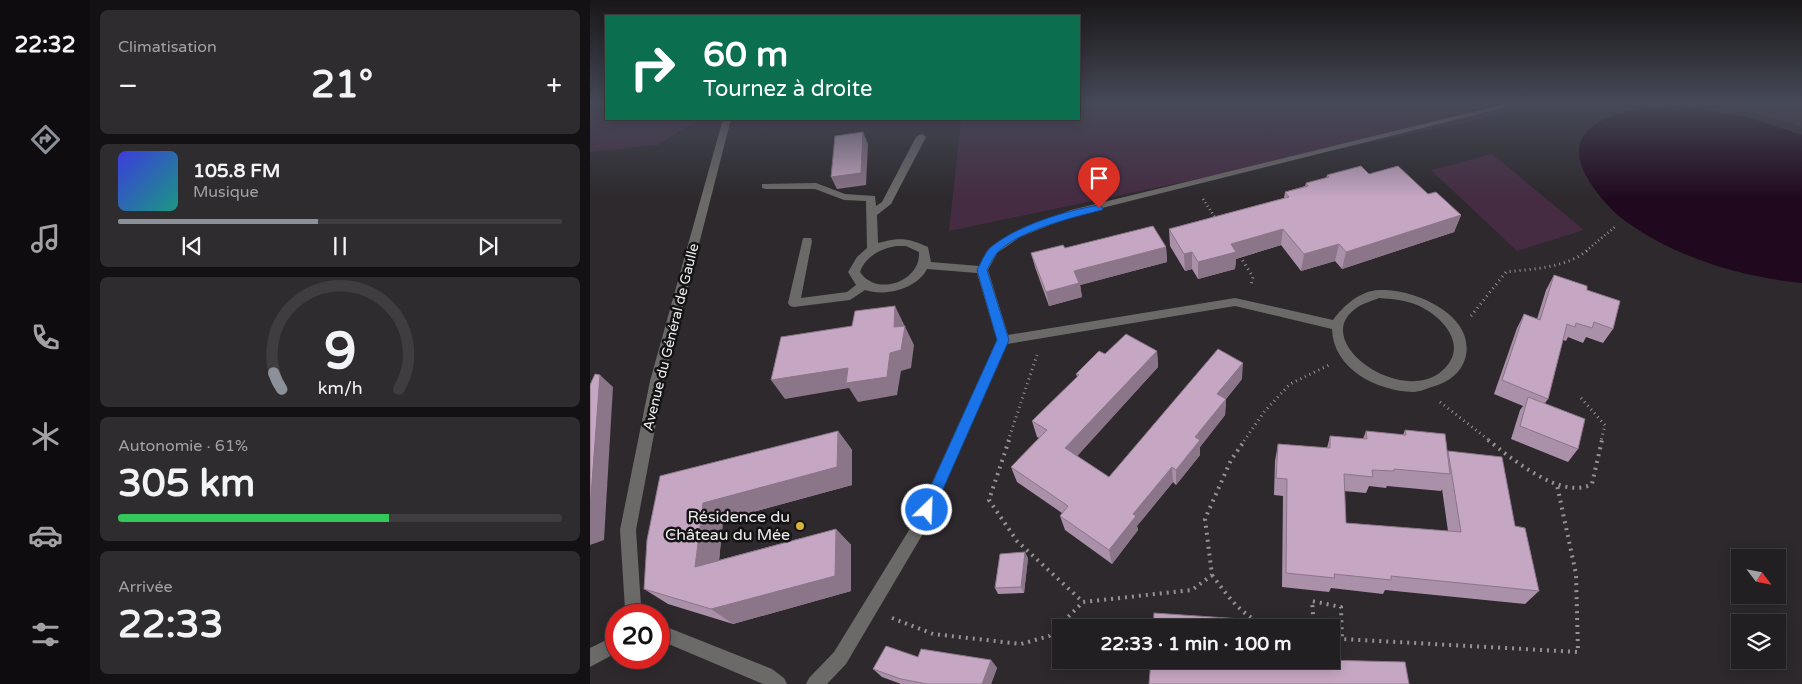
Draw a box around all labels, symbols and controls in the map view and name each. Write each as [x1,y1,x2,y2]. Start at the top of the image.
text: 22:32 [15,32,75,58]
text: 60 m [703,34,788,76]
icon: right [620,35,685,100]
text: Climatisation [118,37,217,57]
text: 21° [311,62,373,108]
text: − [118,69,138,103]
text: + [546,69,562,103]
text: Tournez à droite [703,76,872,102]
icon: directions [28,122,63,157]
pin [1078,157,1120,208]
text: 105.8 FM [193,160,280,182]
icon: arrive [1085,164,1113,192]
text: Musique [193,182,259,202]
icon: music [28,221,63,256]
icon: previous [178,232,206,260]
icon: pause [326,232,354,260]
icon: next [474,232,502,260]
street label: Avenue du Général de Gaulle [639,242,703,432]
icon: phone [28,320,63,355]
text: 9 [324,320,356,383]
text: km/h [318,378,362,399]
icon: climate [28,419,63,454]
text: Autonomie · 61% [118,436,248,456]
text: 305 km [118,461,255,507]
position arrow [900,483,952,535]
place label: Résidence du Château du Mée [665,507,790,545]
icon: car [28,518,63,553]
marker: Résidence du Château du Mée [794,520,806,532]
north arrow [1731,549,1786,604]
map controls [1731,549,1786,669]
text: Arrivée [118,577,173,597]
text: 22:33 [118,602,223,648]
speed limit sign: 20 [605,604,670,669]
button: layers [1731,614,1786,669]
icon: filters [28,617,63,652]
text: 22:33 · 1 min · 100 m [1100,633,1292,655]

